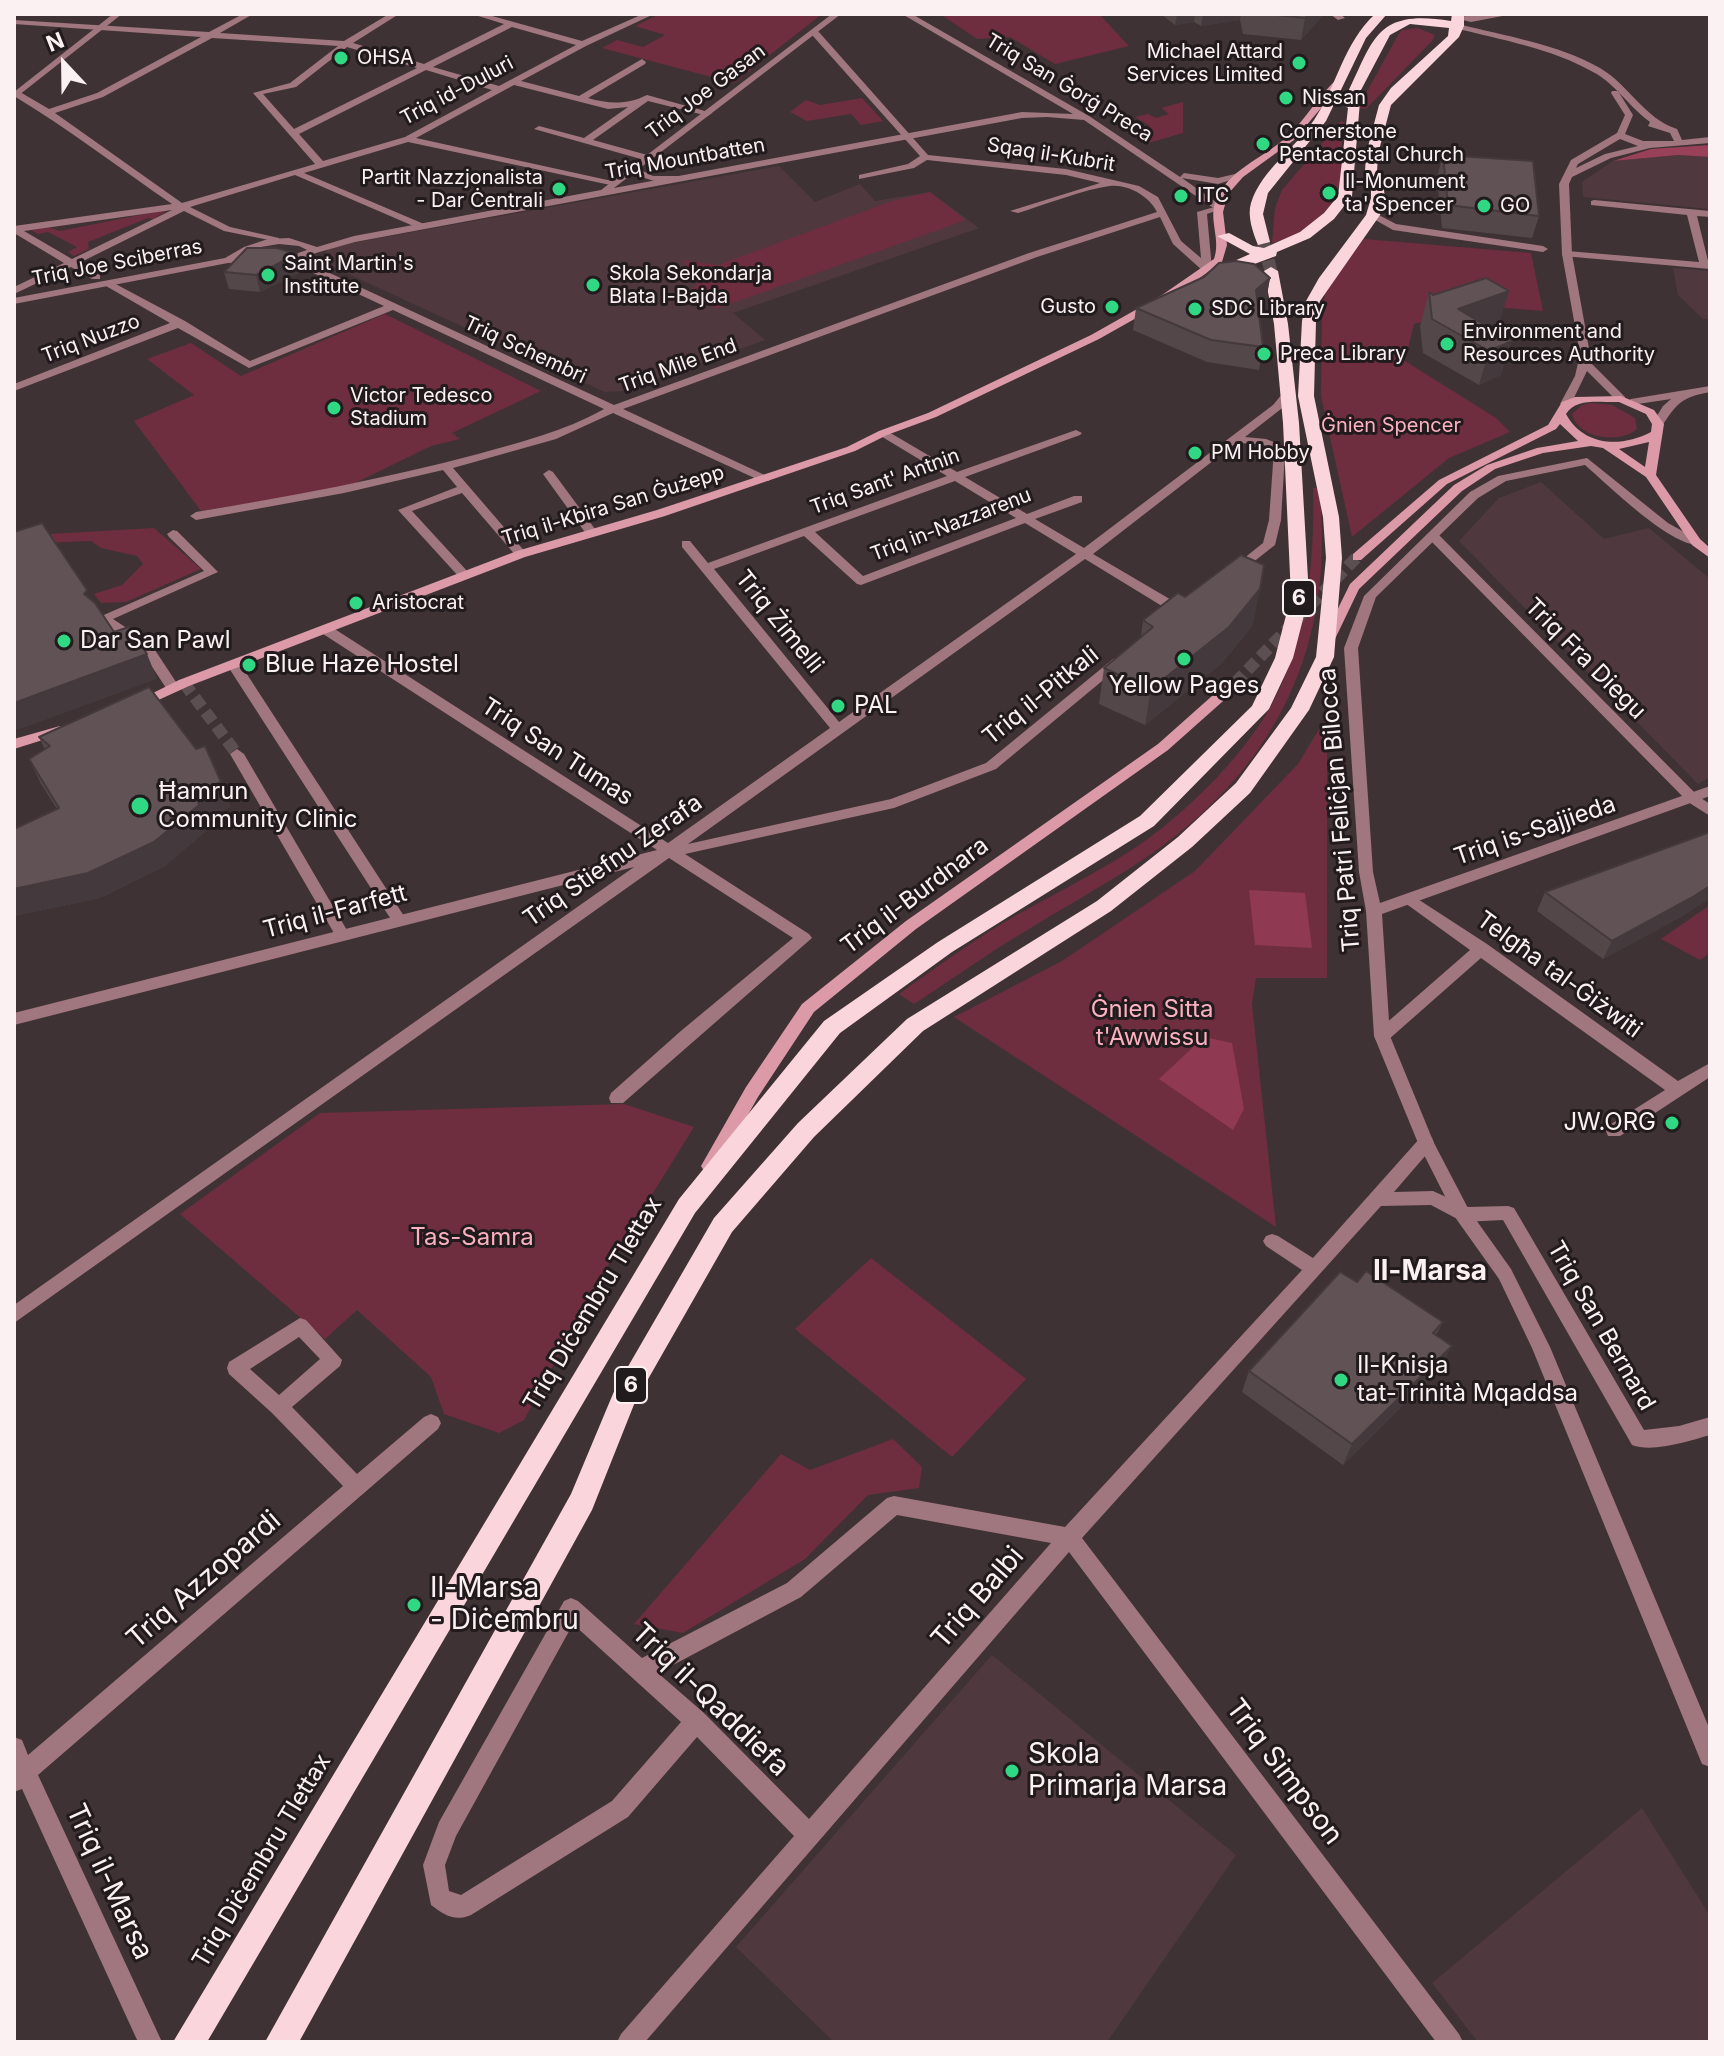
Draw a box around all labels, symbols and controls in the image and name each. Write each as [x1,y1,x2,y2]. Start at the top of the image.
north arrow [24,24,104,104]
text: N [42,27,68,57]
street label: Triq San Ġorġ Preca [981,29,1157,147]
street label: Triq Joe Gasan [642,39,770,145]
place label: Michael Attard Services Limited [1127,40,1283,87]
place label: OHSA [357,46,414,70]
marker: OHSA [332,49,350,67]
street label: Triq id-Duluri [397,51,517,131]
marker: Michael Attard Services Limited [1290,54,1308,72]
place label: Nissan [1302,86,1366,110]
marker: Nissan [1277,89,1295,107]
place label: Cornerstone Pentacostal Church [1279,120,1464,167]
street label: Triq Mountbatten [603,133,767,185]
street label: Sqaq il-Kubrit [985,133,1117,177]
marker: Cornerstone Pentacostal Church [1254,135,1272,153]
place label: Partit Nazzjonalista - Dar Ċentrali [361,166,543,213]
place label: Il-Monument ta' Spencer [1345,170,1466,217]
marker: Partit Nazzjonalista - Dar Ċentrali [550,180,568,198]
place label: ITC [1197,184,1229,208]
marker: Il-Monument ta' Spencer [1320,184,1338,202]
marker: ITC [1172,187,1190,205]
place label: GO [1500,194,1530,218]
marker: GO [1475,197,1493,215]
street label: Triq Joe Sciberras [30,235,204,291]
place label: Saint Martin's Institute [284,252,414,299]
place label: Skola Sekondarja Blata l-Bajda [609,262,772,309]
marker: Saint Martin's Institute [259,266,277,284]
marker: Skola Sekondarja Blata l-Bajda [584,276,602,294]
place label: Gusto [1040,295,1096,319]
place label: SDC Library [1211,297,1325,321]
marker: Gusto [1103,298,1121,316]
marker: SDC Library [1186,300,1204,318]
street label: Triq Nuzzo [39,309,143,369]
street label: Triq Schembri [460,311,590,389]
place label: Environment and Resources Authority [1463,320,1655,367]
street label: Triq Mile End [616,334,740,398]
marker: Environment and Resources Authority [1438,335,1456,353]
place label: Preca Library [1280,342,1406,366]
marker: Preca Library [1255,345,1273,363]
place label: Victor Tedesco Stadium [350,384,492,431]
marker: Victor Tedesco Stadium [325,399,343,417]
park label: Ġnien Spencer [1321,414,1461,438]
place label: PM Hobby [1211,441,1310,465]
street label: Triq Sant' Antnin [807,444,963,520]
marker: PM Hobby [1186,444,1204,462]
street label: Triq il-Kbira San Ġużepp [499,461,727,551]
street label: Triq in-Nazzarenu [867,483,1035,567]
street label: Triq Żimelli [729,565,829,679]
road number: 6 [1283,580,1315,616]
place label: Aristocrat [372,591,464,615]
street label: Triq Fra Diegu [1518,592,1652,726]
marker: Aristocrat [347,594,365,612]
place label: Dar San Pawl [80,627,231,655]
marker: Dar San Pawl [55,632,73,650]
street label: Triq il-Pitkali [977,641,1105,751]
marker: Yellow Pages [1175,650,1193,668]
place label: Blue Haze Hostel [265,651,459,679]
marker: Blue Haze Hostel [240,656,258,674]
street label: Triq Patri Feliċjan Bilocca [1313,667,1367,953]
place label: Yellow Pages [1109,672,1259,700]
street label: Triq San Tumas [475,692,639,812]
place label: PAL [854,692,898,720]
marker: PAL [829,697,847,715]
place label: Ħamrun Community Clinic [158,778,358,834]
street label: Triq Stiefnu Zerafa [518,789,708,933]
street label: Triq is-Sajjieda [1451,790,1619,872]
marker: Ħamrun Community Clinic [129,795,151,817]
street label: Triq il-Burdnara [836,831,994,961]
street label: Triq il-Farfett [260,879,410,945]
street label: Telgħa tal-Ġiżwiti [1471,905,1647,1045]
park label: Ġnien Sitta t'Awwissu [1091,996,1213,1052]
place label: JW.ORG [1563,1109,1656,1137]
marker: JW.ORG [1663,1114,1681,1132]
street label: Triq Diċembru Tlettax [518,1192,668,1416]
park label: Tas-Samra [410,1224,534,1252]
street label: Triq San Bernard [1541,1236,1661,1416]
district label: Il-Marsa [1373,1255,1487,1289]
place label: Il-Knisja tat-Trinità Mqaddsa [1357,1352,1578,1408]
road number: 6 [615,1367,647,1403]
marker: Il-Knisja tat-Trinità Mqaddsa [1332,1371,1350,1389]
street label: Triq Azzopardi [120,1504,288,1656]
street label: Triq Balbi [925,1540,1031,1656]
place label: Il-Marsa - Diċembru [430,1572,579,1638]
marker: Il-Marsa - Diċembru [405,1596,423,1614]
street label: Triq il-Qaddiefa [624,1616,796,1784]
street label: Triq Simpson [1218,1692,1350,1852]
place label: Skola Primarja Marsa [1028,1738,1227,1804]
street label: Triq Diċembru Tlettax [187,1749,337,1973]
marker: Skola Primarja Marsa [1003,1762,1021,1780]
street label: Triq il-Marsa [58,1799,160,1965]

